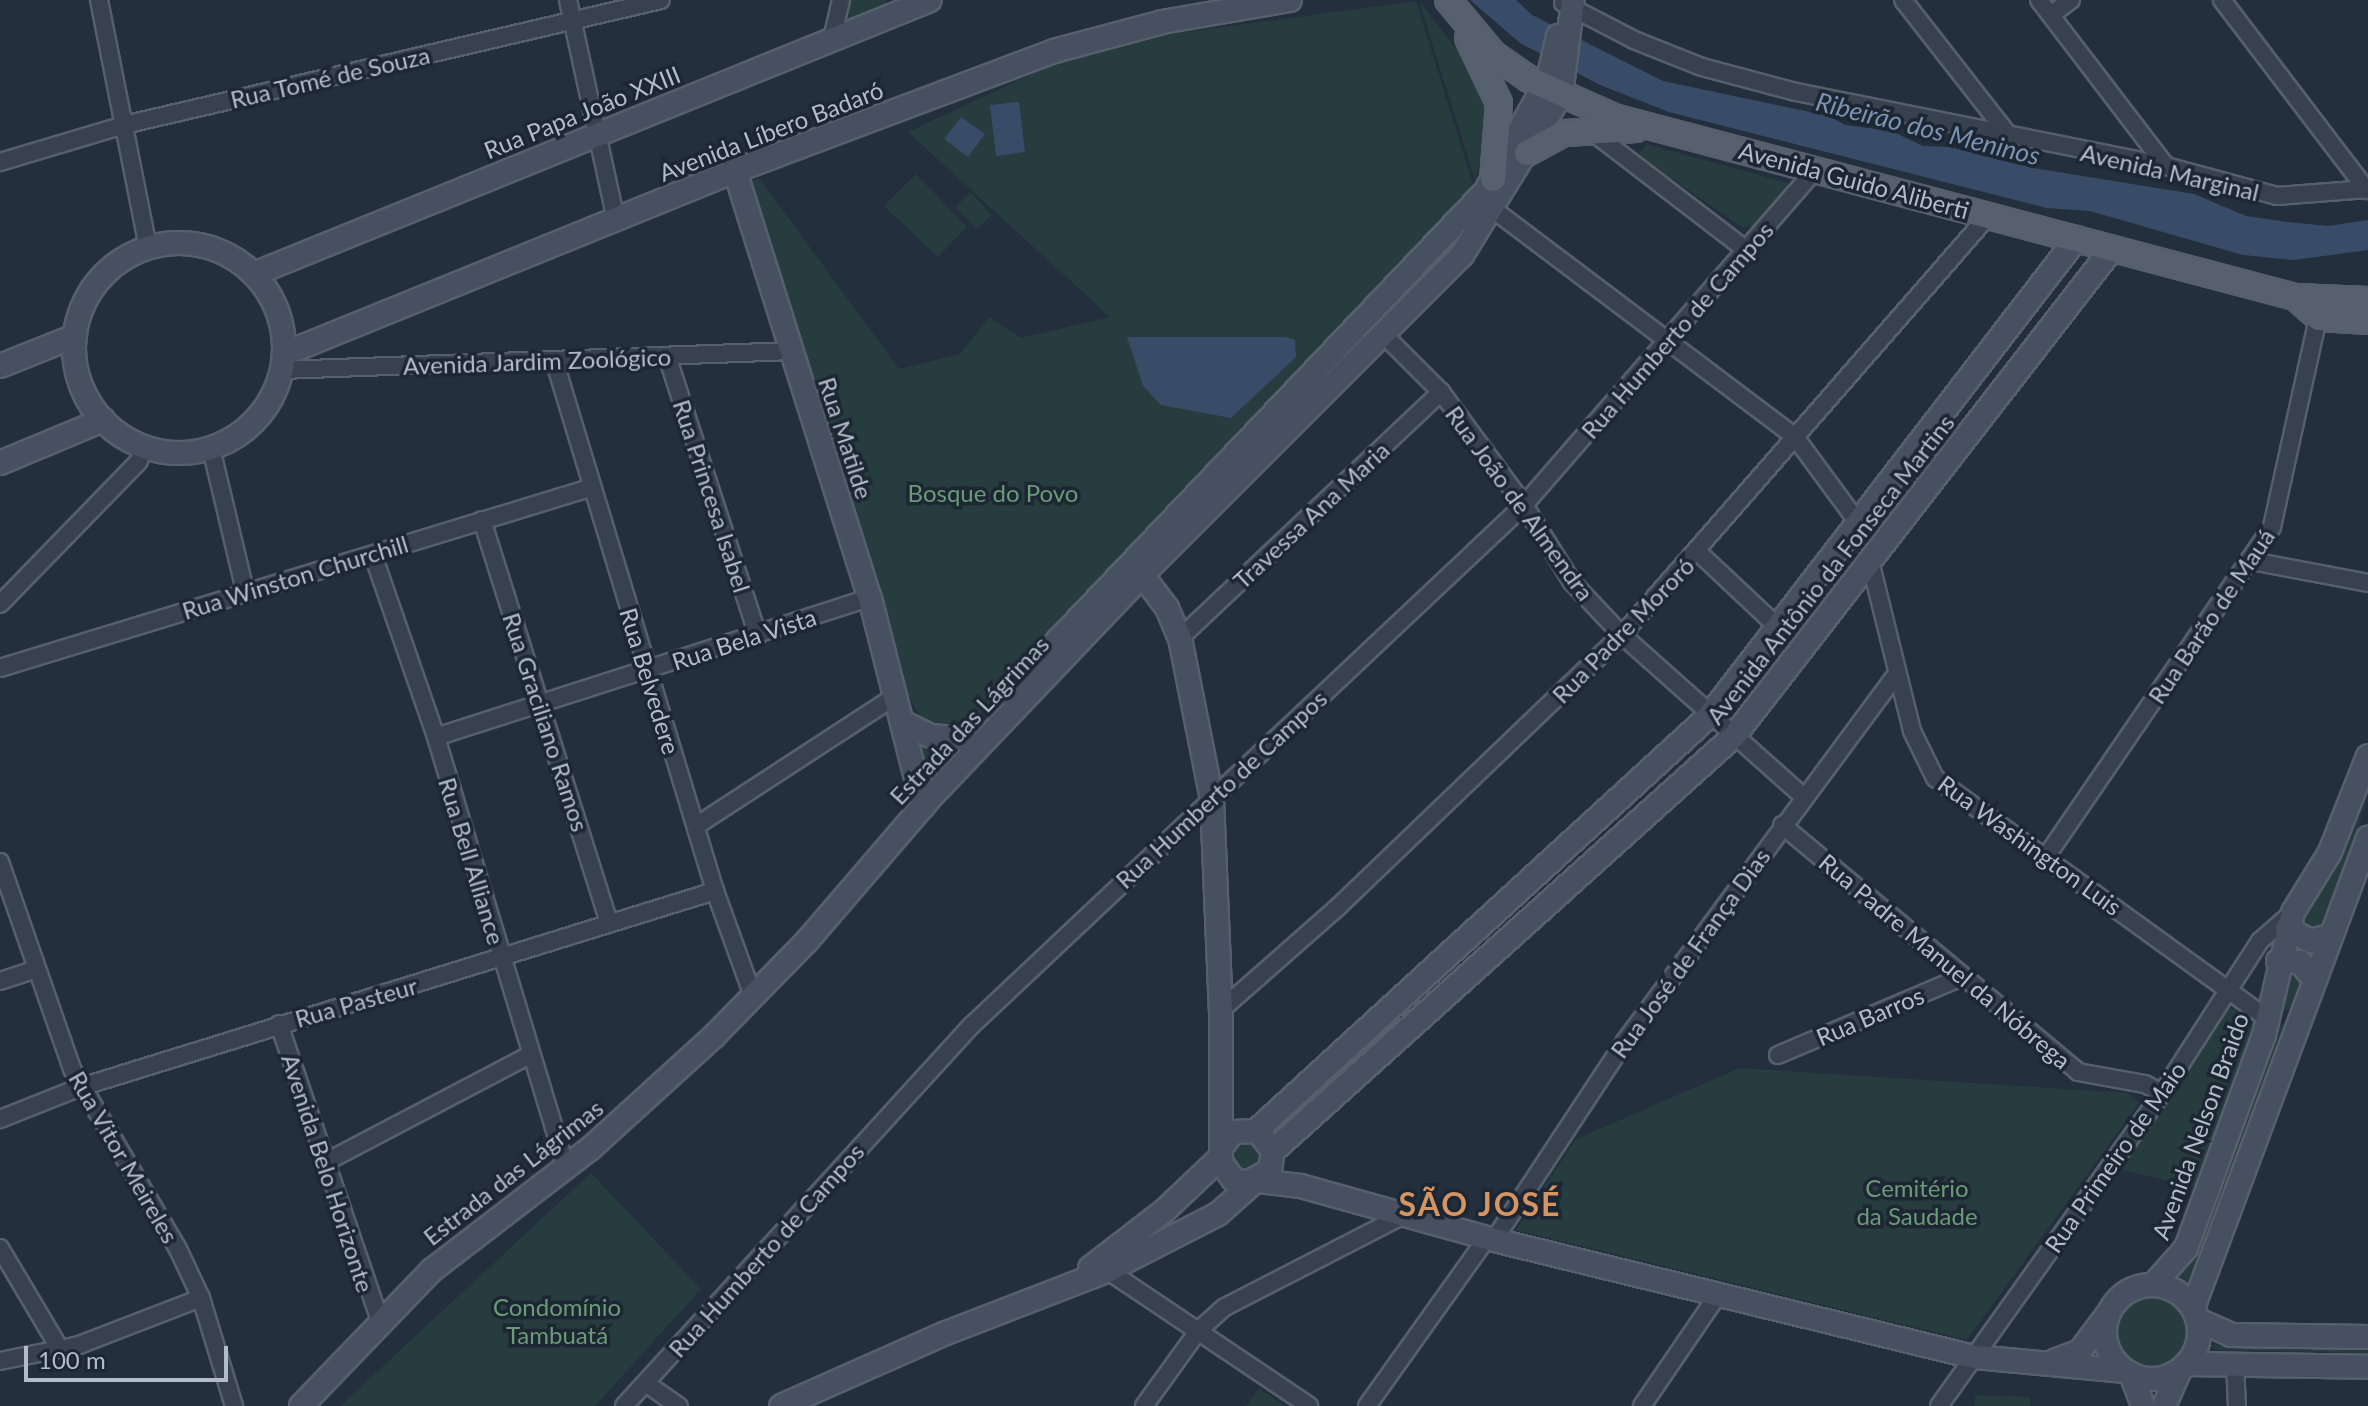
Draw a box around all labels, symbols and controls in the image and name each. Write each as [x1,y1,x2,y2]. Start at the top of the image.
street label: Rua Tomé de Souza [227,40,433,114]
street label: Rua Papa João XXIII [479,59,685,165]
street label: Avenida Líbero Badaró [655,75,887,187]
water label: Ribeirão dos Meninos [1813,86,2043,172]
street label: Avenida Guido Aliberti [1736,135,1972,225]
street label: Avenida Marginal [2078,137,2262,207]
street label: Rua Humberto de Campos [1575,216,1779,444]
street label: Avenida Jardim Zoológico [402,342,672,380]
street label: Rua Matilde [813,374,879,502]
street label: Rua Princesa Isabel [667,396,757,596]
street label: Rua João de Almendra [1439,400,1601,606]
street label: Avenida Antônio da Fonseca Martins [1700,408,1960,730]
street label: Travessa Ana Maria [1227,435,1395,595]
park label: Bosque do Povo [908,479,1078,507]
street label: Rua Barão de Mauá [2142,523,2280,709]
street label: Rua Winston Churchill [178,529,412,625]
street label: Rua Padre Mororó [1546,551,1700,709]
street label: Rua Bela Vista [668,602,820,676]
street label: Rua Belvedere [614,604,686,758]
street label: Rua Graciliano Ramos [497,609,595,835]
street label: Estrada das Lágrimas [884,630,1054,810]
street label: Rua Humberto de Campos [1110,684,1332,894]
street label: Rua Washington Luis [1933,769,2127,921]
street label: Rua Bell Alliance [433,774,511,948]
street label: Rua José de França Dias [1604,842,1776,1064]
street label: Rua Padre Manuel da Nóbrega [1813,847,2077,1075]
street label: Rua Pasteur [292,971,420,1033]
street label: Rua Barros [1812,980,1928,1052]
street label: Avenida Nelson Braido [2146,1009,2254,1243]
street label: Avenida Belo Horizonte [276,1050,380,1296]
street label: Rua Primeiro de Maio [2038,1056,2192,1258]
street label: Rua Vitor Meireles [63,1065,185,1249]
street label: Estrada das Lágrimas [418,1093,608,1251]
street label: Rua Humberto de Campos [662,1137,870,1363]
park label: Cemitério da Saudade [1856,1174,1978,1230]
district label: SÃO JOSÉ [1398,1185,1562,1223]
park label: Condomínio Tambuatá [493,1293,621,1349]
scale bar [28,1330,232,1380]
text: 100 m [38,1345,106,1374]

